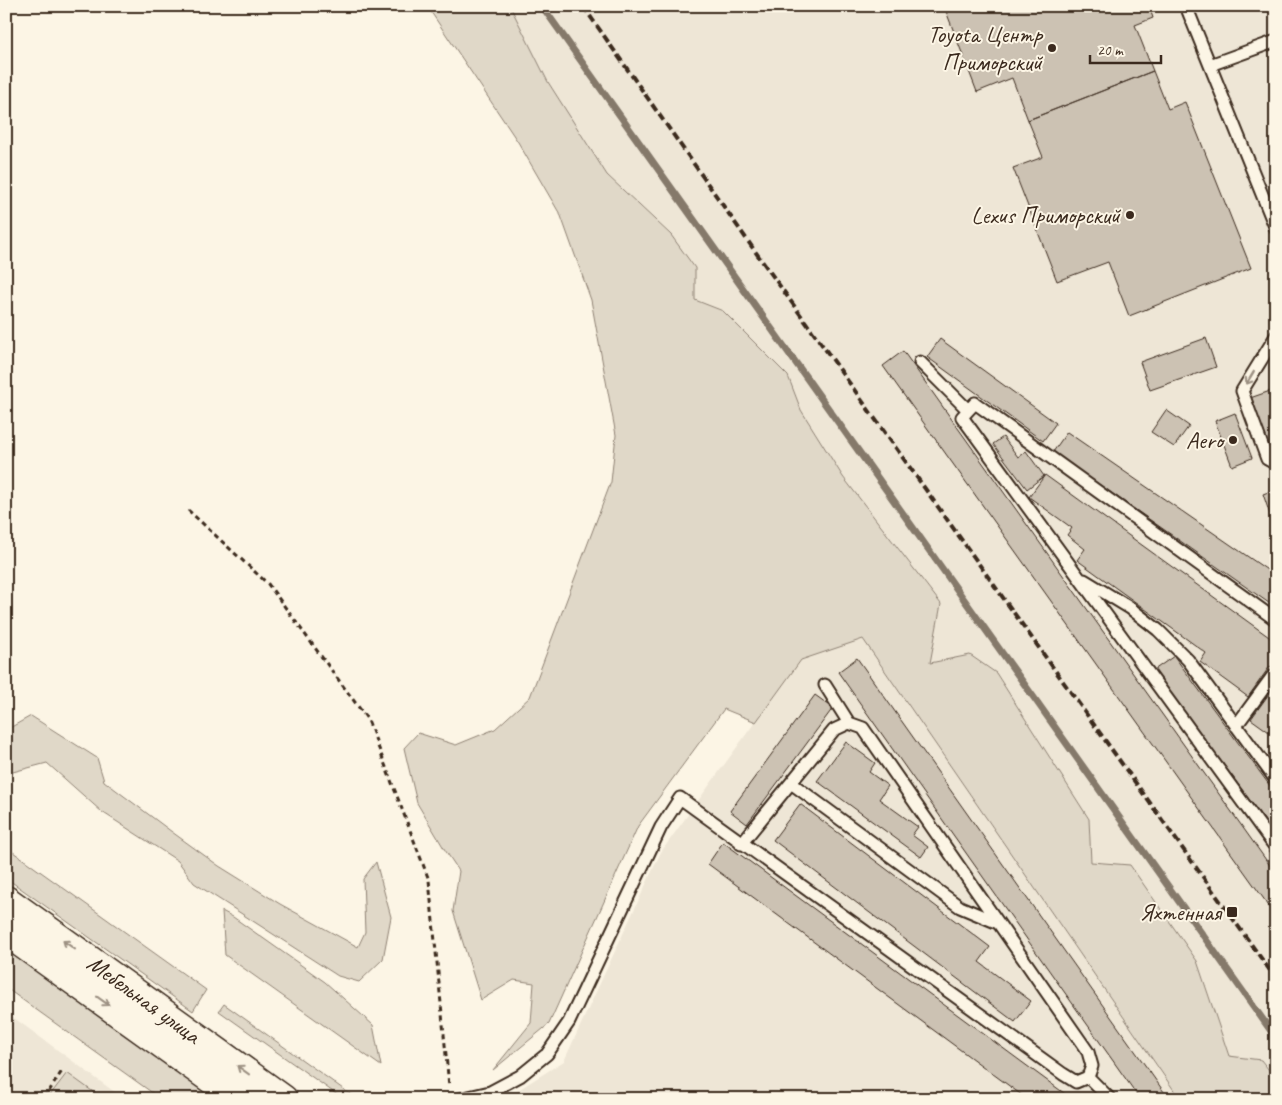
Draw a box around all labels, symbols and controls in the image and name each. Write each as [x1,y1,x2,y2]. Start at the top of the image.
place label: Toyota Центр Приморский [928,19,1044,77]
scale bar [1090,32,1161,64]
text: 20 m [1097,41,1124,60]
marker: Toyota Центр Приморский [1046,42,1058,54]
place label: Lexus Приморский [971,200,1122,230]
marker: Lexus Приморский [1124,209,1136,221]
one-way arrow [1245,371,1255,385]
place label: Aero [1186,425,1226,455]
marker: Aero [1227,434,1239,446]
place label: Яхтенная [1139,897,1223,927]
marker: Яхтенная [1225,905,1239,919]
one-way arrow [62,940,76,950]
street label: Мебельная улица [81,948,208,1051]
one-way arrow [96,996,110,1006]
one-way arrow [236,1065,250,1075]

